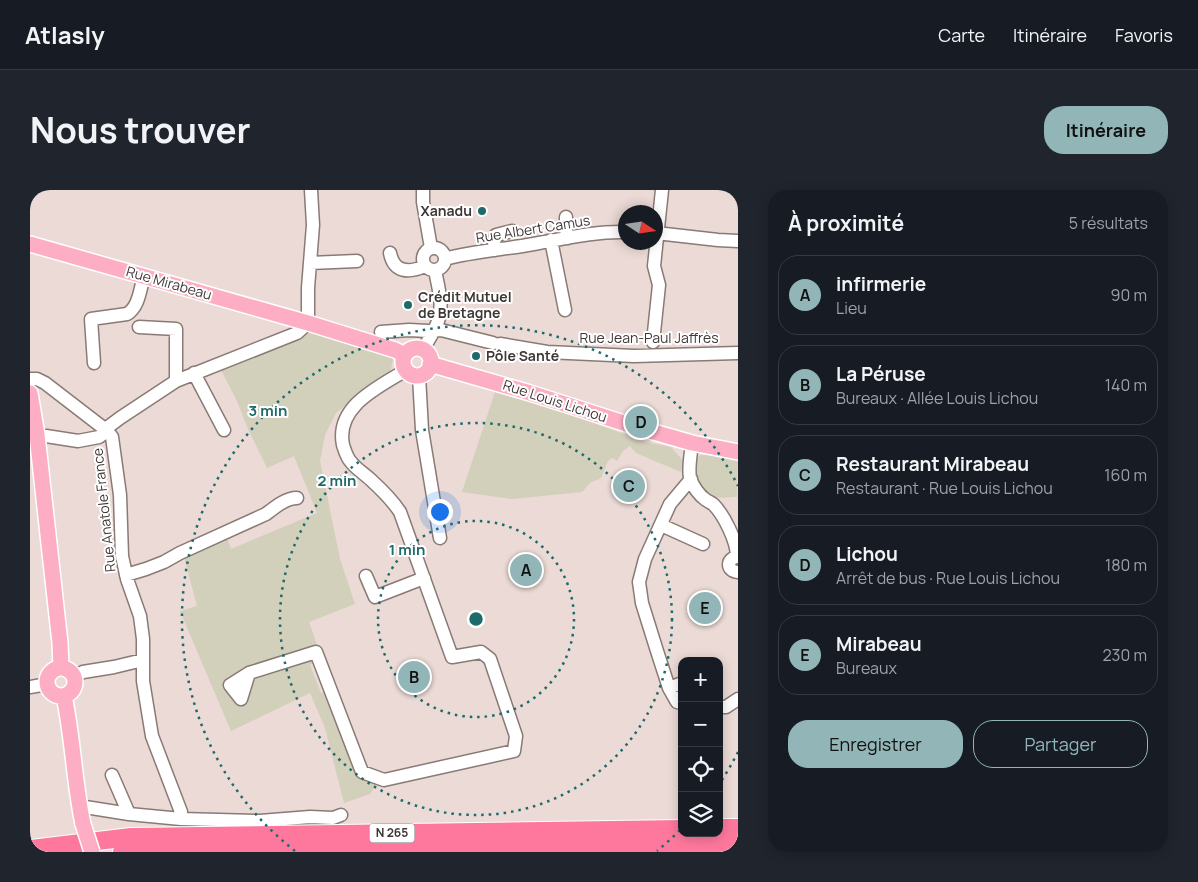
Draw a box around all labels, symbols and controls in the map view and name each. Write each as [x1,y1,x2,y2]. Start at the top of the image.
text: Atlasly [25,18,105,51]
text: Carte [938,23,985,47]
text: Itinéraire [1013,23,1087,47]
text: Favoris [1115,23,1173,47]
text: Nous trouver [30,106,251,154]
button: Itinéraire [1044,106,1168,154]
place label: Xanadu [421,201,472,220]
marker: Xanadu [476,205,488,217]
north arrow [618,205,663,250]
text: À proximité [788,209,904,237]
street label: Rue Albert Camus [474,210,591,247]
text: 5 résultats [1069,212,1148,234]
street label: Rue Mirabeau [124,261,214,304]
text: infirmerie [836,271,926,297]
text: A [800,284,810,306]
text: 90 m [1111,284,1147,306]
place label: Crédit Mutuel de Bretagne [418,287,512,322]
text: Lieu [836,297,867,319]
marker: Crédit Mutuel de Bretagne [402,299,414,311]
street label: Rue Jean-Paul Jaffrès [579,328,719,347]
place label: Pôle Santé [486,346,559,365]
marker: Pôle Santé [470,350,482,362]
text: La Péruse [836,361,926,387]
text: B [800,374,810,396]
text: 140 m [1105,374,1147,396]
street label: Rue Louis Lichou [501,375,610,426]
text: Bureaux · Allée Louis Lichou [836,387,1038,409]
text: 3 min [249,400,287,421]
pin: D [625,403,657,441]
street label: Rue Anatole France [88,447,119,573]
text: Restaurant Mirabeau [836,451,1029,477]
text: C [799,464,811,486]
text: 160 m [1104,464,1147,486]
pin: C [613,467,645,505]
text: 2 min [317,470,357,491]
text: Restaurant · Rue Louis Lichou [836,477,1053,499]
your location [427,499,453,525]
text: 1 min [389,539,425,560]
text: Lichou [836,541,898,567]
pin: A [510,551,542,589]
text: D [799,554,811,576]
text: 180 m [1105,554,1147,576]
text: Arrêt de bus · Rue Louis Lichou [836,567,1060,589]
pin: E [689,589,721,627]
centre of rings [467,610,485,628]
text: Mirabeau [836,631,922,657]
text: E [800,644,810,666]
text: 230 m [1103,644,1147,666]
map controls [678,657,723,837]
button: + [678,657,723,702]
text: Bureaux [836,657,897,679]
pin: B [398,658,430,696]
button: − [678,702,723,747]
button: Enregistrer [788,720,963,768]
button: Partager [973,720,1148,768]
button: locate [678,747,723,792]
button: layers [678,792,723,837]
road number: N 265 [370,824,414,842]

